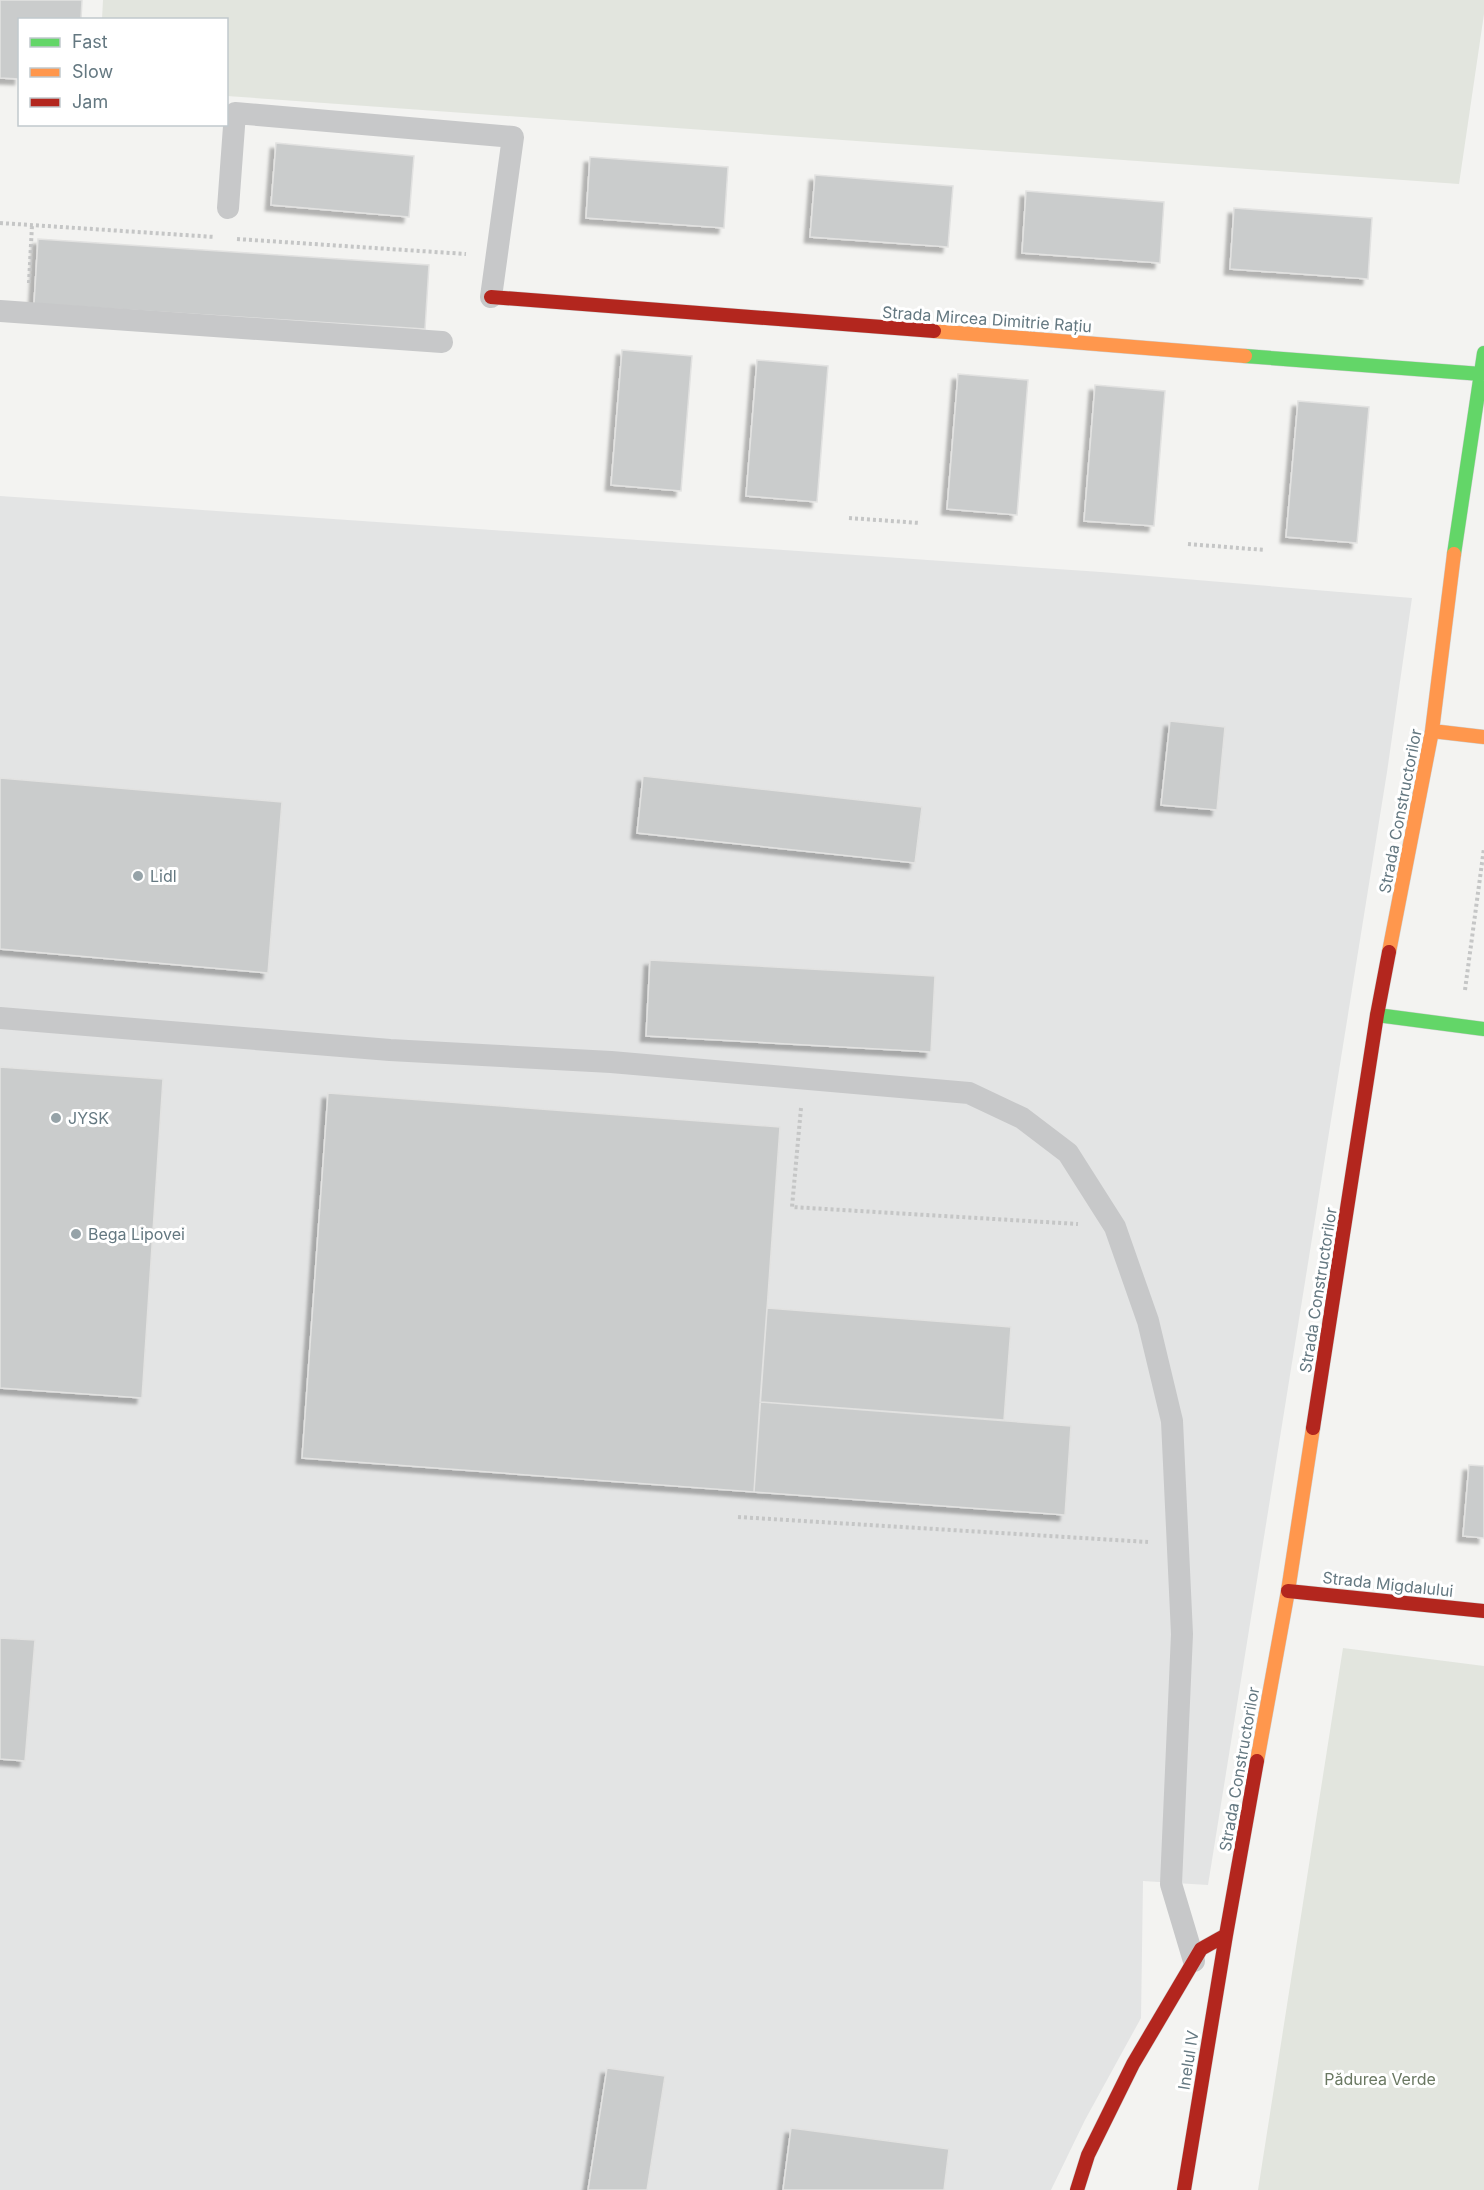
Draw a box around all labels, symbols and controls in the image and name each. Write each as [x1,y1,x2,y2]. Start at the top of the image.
legend [18,18,228,126]
text: Fast [72,31,108,52]
text: Slow [72,61,113,82]
text: Jam [72,91,108,112]
street label: Strada Mircea Dimitrie Rațiu [881,302,1093,336]
street label: Strada Constructorilor [1374,727,1426,895]
place label: Lidl [150,866,177,886]
marker: Lidl [131,869,145,883]
place label: JYSK [68,1108,109,1128]
marker: JYSK [49,1111,63,1125]
street label: Strada Constructorilor [1295,1206,1341,1374]
place label: Bega Lipovei [88,1224,185,1244]
marker: Bega Lipovei [69,1227,83,1241]
street label: Strada Migdalului [1322,1567,1454,1601]
street label: Strada Constructorilor [1215,1685,1263,1853]
street label: Inelul IV [1173,2029,1203,2091]
park label: Pădurea Verde [1324,2069,1436,2089]

